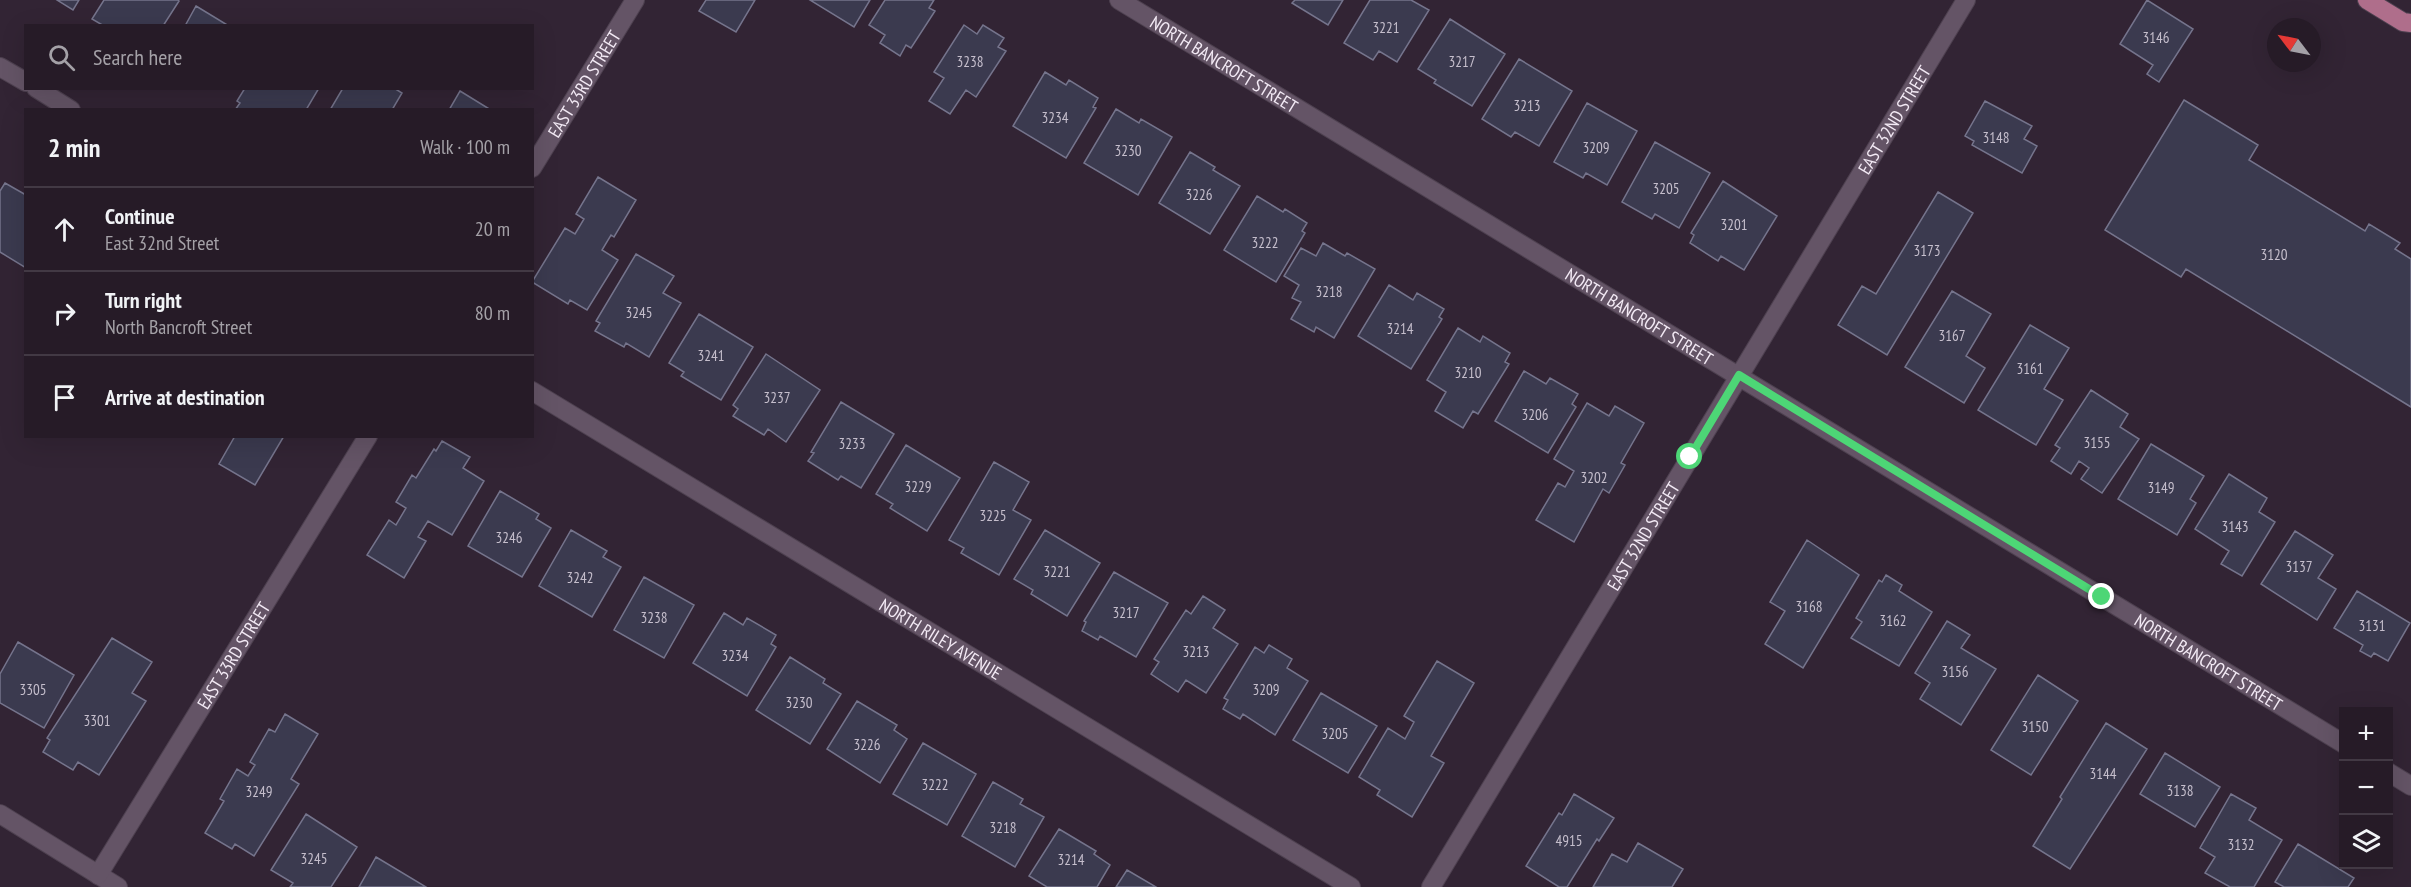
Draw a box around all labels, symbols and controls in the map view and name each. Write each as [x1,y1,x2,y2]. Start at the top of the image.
street label: NORTH BANCROFT STREET [1146,10,1302,117]
house number: 3221 [1372,18,1400,37]
north arrow [2267,18,2321,72]
search box [24,24,534,90]
street label: EAST 33RD STREET [542,26,625,141]
house number: 3146 [2142,28,2170,47]
icon: search [45,41,78,74]
text: Search here [93,43,182,71]
house number: 3238 [956,52,984,71]
house number: 3217 [1448,52,1476,71]
street label: EAST 32ND STREET [1852,61,1935,178]
house number: 3213 [1513,96,1541,115]
house number: 3234 [1041,108,1069,127]
house number: 3148 [1982,128,2010,147]
text: 2 min [48,131,101,164]
text: Walk · 100 m [420,134,510,160]
house number: 3209 [1582,138,1610,157]
house number: 3230 [1114,141,1142,160]
house number: 3205 [1652,179,1680,198]
house number: 3226 [1185,185,1213,204]
text: Continue [105,202,175,230]
icon: ahead [48,213,81,246]
house number: 3201 [1720,215,1748,234]
text: 20 m [475,216,510,242]
text: East 32nd Street [105,230,219,256]
house number: 3222 [1251,233,1279,252]
house number: 3173 [1913,241,1941,260]
house number: 3120 [2260,245,2288,264]
street label: NORTH BANCROFT STREET [1562,263,1718,370]
house number: 3218 [1315,282,1343,301]
text: Turn right [105,286,182,314]
icon: right [48,297,81,330]
text: 80 m [475,300,510,326]
house number: 3245 [625,303,653,322]
text: North Bancroft Street [105,314,252,340]
house number: 3214 [1386,319,1414,338]
house number: 3167 [1938,326,1966,345]
house number: 3241 [697,346,725,365]
house number: 3161 [2016,359,2044,378]
house number: 3210 [1454,363,1482,382]
icon: arrive [48,381,81,414]
text: Arrive at destination [105,383,265,411]
house number: 3237 [763,388,791,407]
house number: 3206 [1521,405,1549,424]
house number: 3155 [2083,433,2111,452]
house number: 3233 [838,434,866,453]
route start [1676,443,1702,469]
house number: 3202 [1580,468,1608,487]
house number: 3229 [904,477,932,496]
street label: EAST 32ND STREET [1601,478,1684,594]
house number: 3149 [2147,478,2175,497]
house number: 3225 [979,506,1007,525]
house number: 3143 [2221,517,2249,536]
house number: 3246 [495,528,523,547]
house number: 3137 [2285,557,2313,576]
house number: 3221 [1043,562,1071,581]
house number: 3242 [566,568,594,587]
route end [2088,583,2114,609]
street label: NORTH RILEY AVENUE [876,593,1006,684]
house number: 3168 [1795,597,1823,616]
street label: EAST 33RD STREET [192,598,275,713]
house number: 3217 [1112,603,1140,622]
house number: 3238 [640,608,668,627]
street label: NORTH BANCROFT STREET [2131,608,2287,715]
house number: 3162 [1879,611,1907,630]
house number: 3131 [2358,616,2386,635]
house number: 3213 [1182,642,1210,661]
house number: 3234 [721,646,749,665]
house number: 3156 [1941,662,1969,681]
house number: 3305 [19,680,47,699]
house number: 3209 [1252,680,1280,699]
house number: 3230 [785,693,813,712]
map controls [2339,707,2393,869]
button: + [2339,707,2393,761]
house number: 3301 [83,711,111,730]
house number: 3150 [2021,717,2049,736]
house number: 3205 [1321,724,1349,743]
house number: 3226 [853,735,881,754]
button: − [2339,761,2393,815]
house number: 3144 [2089,764,2117,783]
house number: 3222 [921,775,949,794]
house number: 3138 [2166,781,2194,800]
house number: 3249 [245,782,273,801]
button: layers [2339,815,2393,869]
house number: 3218 [989,818,1017,837]
house number: 4915 [1555,831,1583,850]
house number: 3132 [2227,835,2255,854]
house number: 3245 [300,849,328,868]
house number: 3214 [1057,850,1085,869]

